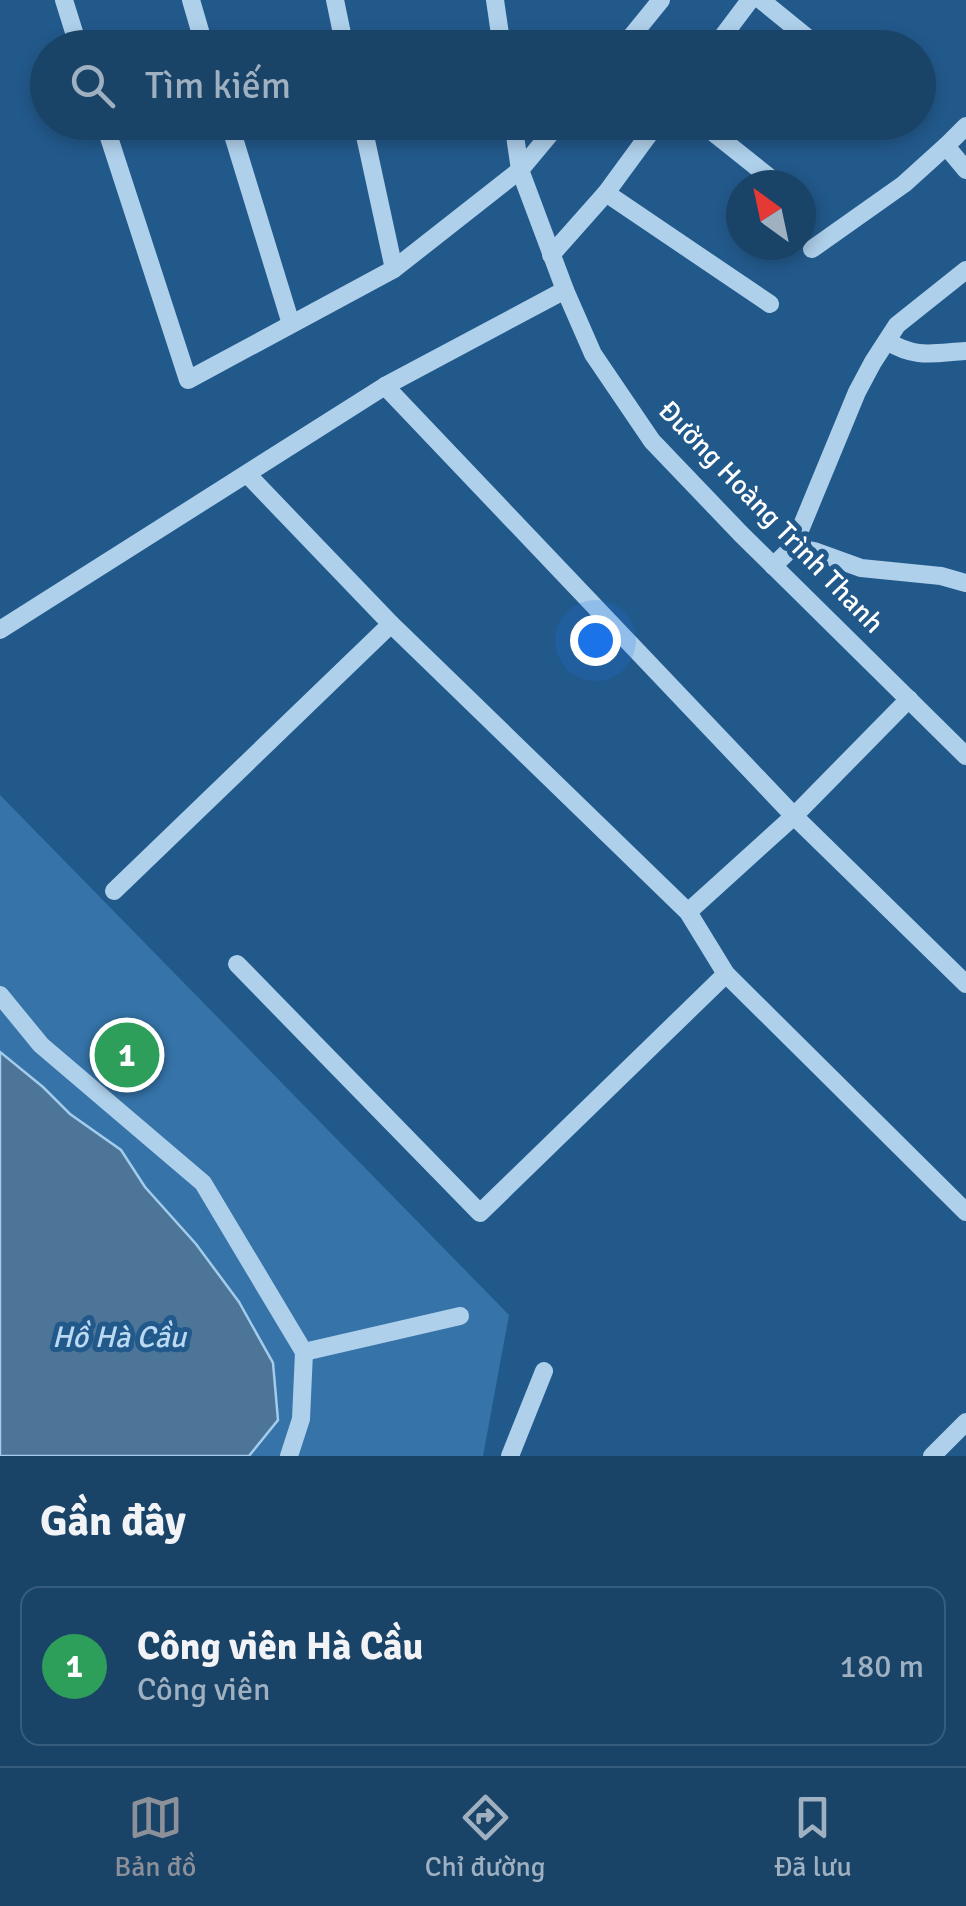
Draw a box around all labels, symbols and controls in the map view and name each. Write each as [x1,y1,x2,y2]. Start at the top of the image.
search box [30,30,936,140]
icon: search [65,58,120,113]
text: Tìm kiếm [145,62,291,109]
north arrow [726,170,816,260]
street label: Đường Hoàng Trình Thanh [651,394,891,640]
your location [570,615,621,666]
pin: 1 [94,1018,160,1092]
water label: Hồ Hà Cầu [52,1319,188,1356]
text: Gần đây [40,1496,186,1547]
text: Công viên Hà Cầu [137,1623,423,1670]
text: 1 [66,1647,83,1686]
text: 180 m [840,1647,924,1686]
text: Công viên [137,1670,270,1709]
tab: Bản đồ [114,1790,196,1884]
tab: Chỉ đường [425,1790,546,1884]
tab: Đã lưu [774,1790,852,1884]

